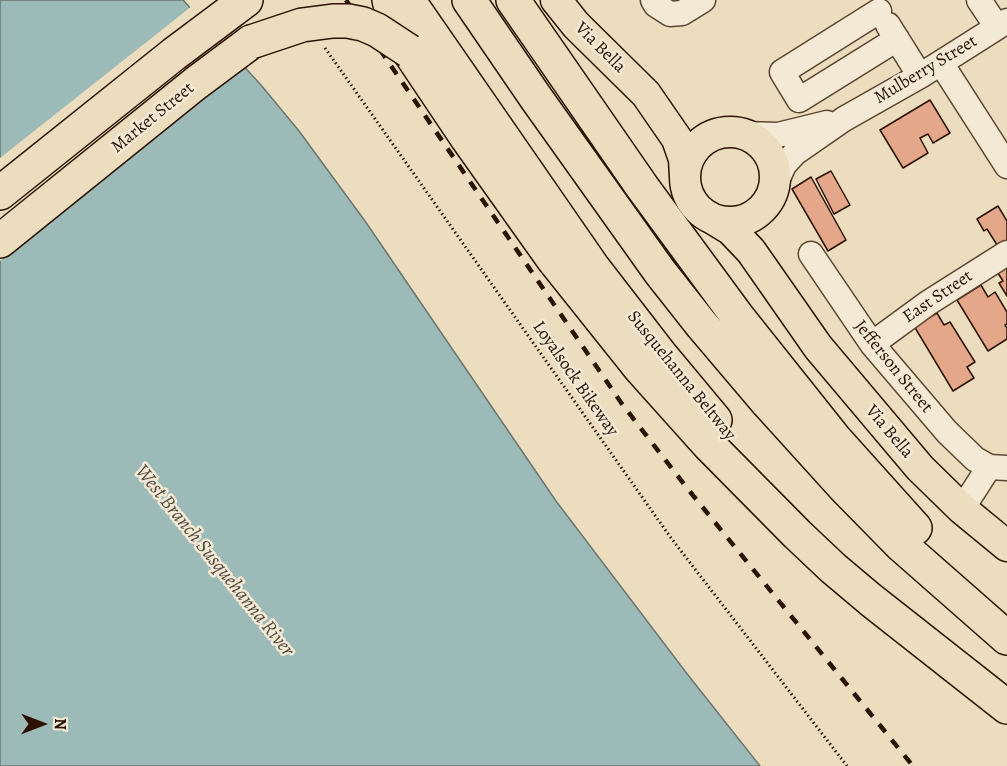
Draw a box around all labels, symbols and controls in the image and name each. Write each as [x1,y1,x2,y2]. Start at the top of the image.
street label: Via Bella [570,18,630,78]
street label: Mulberry Street [871,31,981,109]
street label: Market Street [107,78,199,158]
street label: East Street [899,266,977,328]
street label: Susquehanna Beltway [622,307,740,445]
street label: Jefferson Street [849,316,937,418]
street label: Loyalsock Bikeway [527,317,623,441]
street label: Via Bella [860,401,918,463]
water label: West Branch Susquehanna River [129,460,299,662]
north arrow [12,694,72,754]
text: N [49,718,71,730]

